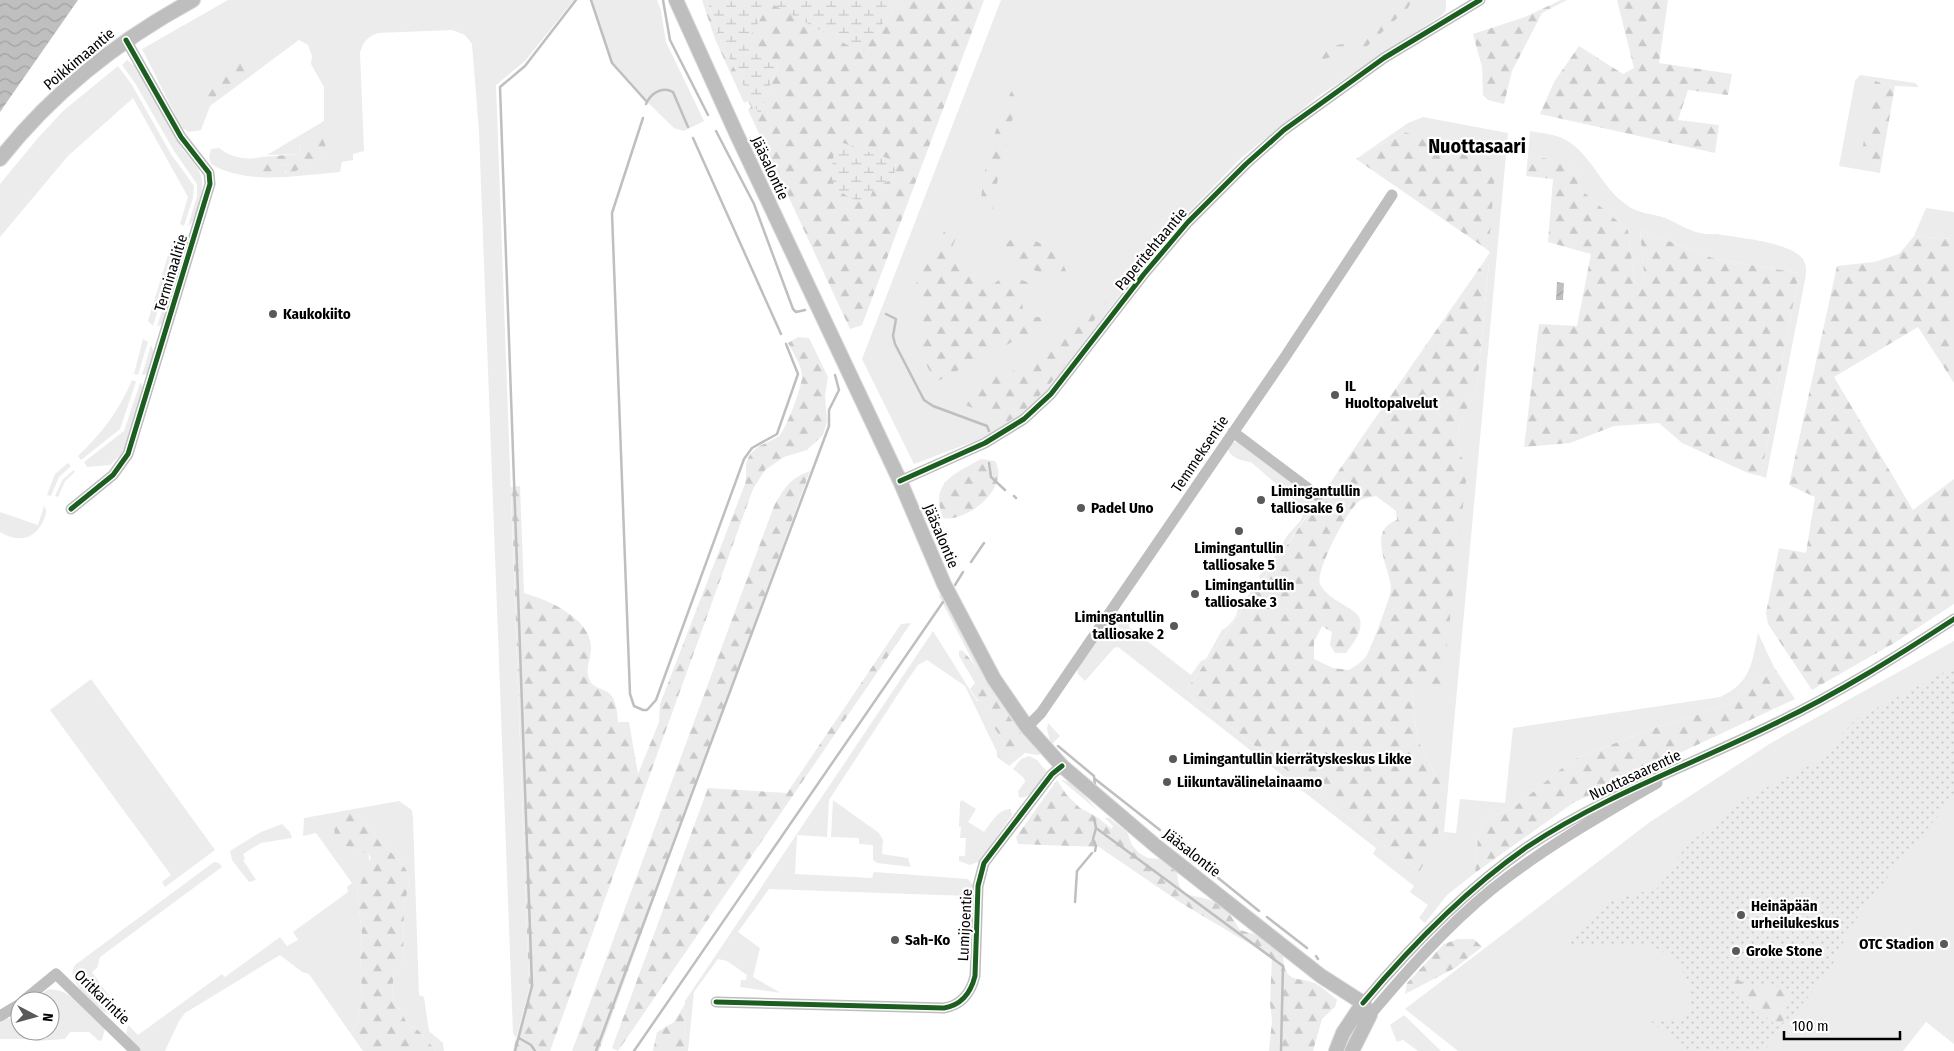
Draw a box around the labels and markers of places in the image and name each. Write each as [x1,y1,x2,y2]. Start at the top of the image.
place label: Kaukokiito [283,305,351,323]
marker: Kaukokiito [267,308,279,320]
place label: IL Huoltopalvelut [1345,377,1439,412]
marker: IL Huoltopalvelut [1329,389,1341,401]
place label: Limingantullin talliosake 6 [1271,482,1361,517]
marker: Limingantullin talliosake 6 [1255,494,1267,506]
place label: Padel Uno [1091,499,1154,517]
marker: Padel Uno [1075,502,1087,514]
marker: Limingantullin talliosake 5 [1233,525,1245,537]
place label: Limingantullin talliosake 5 [1194,539,1284,574]
place label: Limingantullin talliosake 3 [1205,576,1295,611]
marker: Limingantullin talliosake 3 [1189,588,1201,600]
place label: Limingantullin talliosake 2 [1075,608,1164,643]
marker: Limingantullin talliosake 2 [1168,620,1180,632]
place label: Limingantullin kierrätyskeskus Likke [1183,750,1412,768]
marker: Limingantullin kierrätyskeskus Likke [1167,753,1179,765]
place label: Liikuntavälinelainaamo [1177,773,1322,791]
marker: Liikuntavälinelainaamo [1161,776,1173,788]
place label: Heinäpään urheilukeskus [1751,897,1839,932]
marker: Heinäpään urheilukeskus [1735,909,1747,921]
place label: Sah-Ko [905,931,950,949]
marker: Sah-Ko [889,934,901,946]
place label: OTC Stadion [1859,935,1934,953]
marker: OTC Stadion [1938,938,1950,950]
place label: Groke Stone [1746,942,1823,960]
marker: Groke Stone [1730,945,1742,957]

